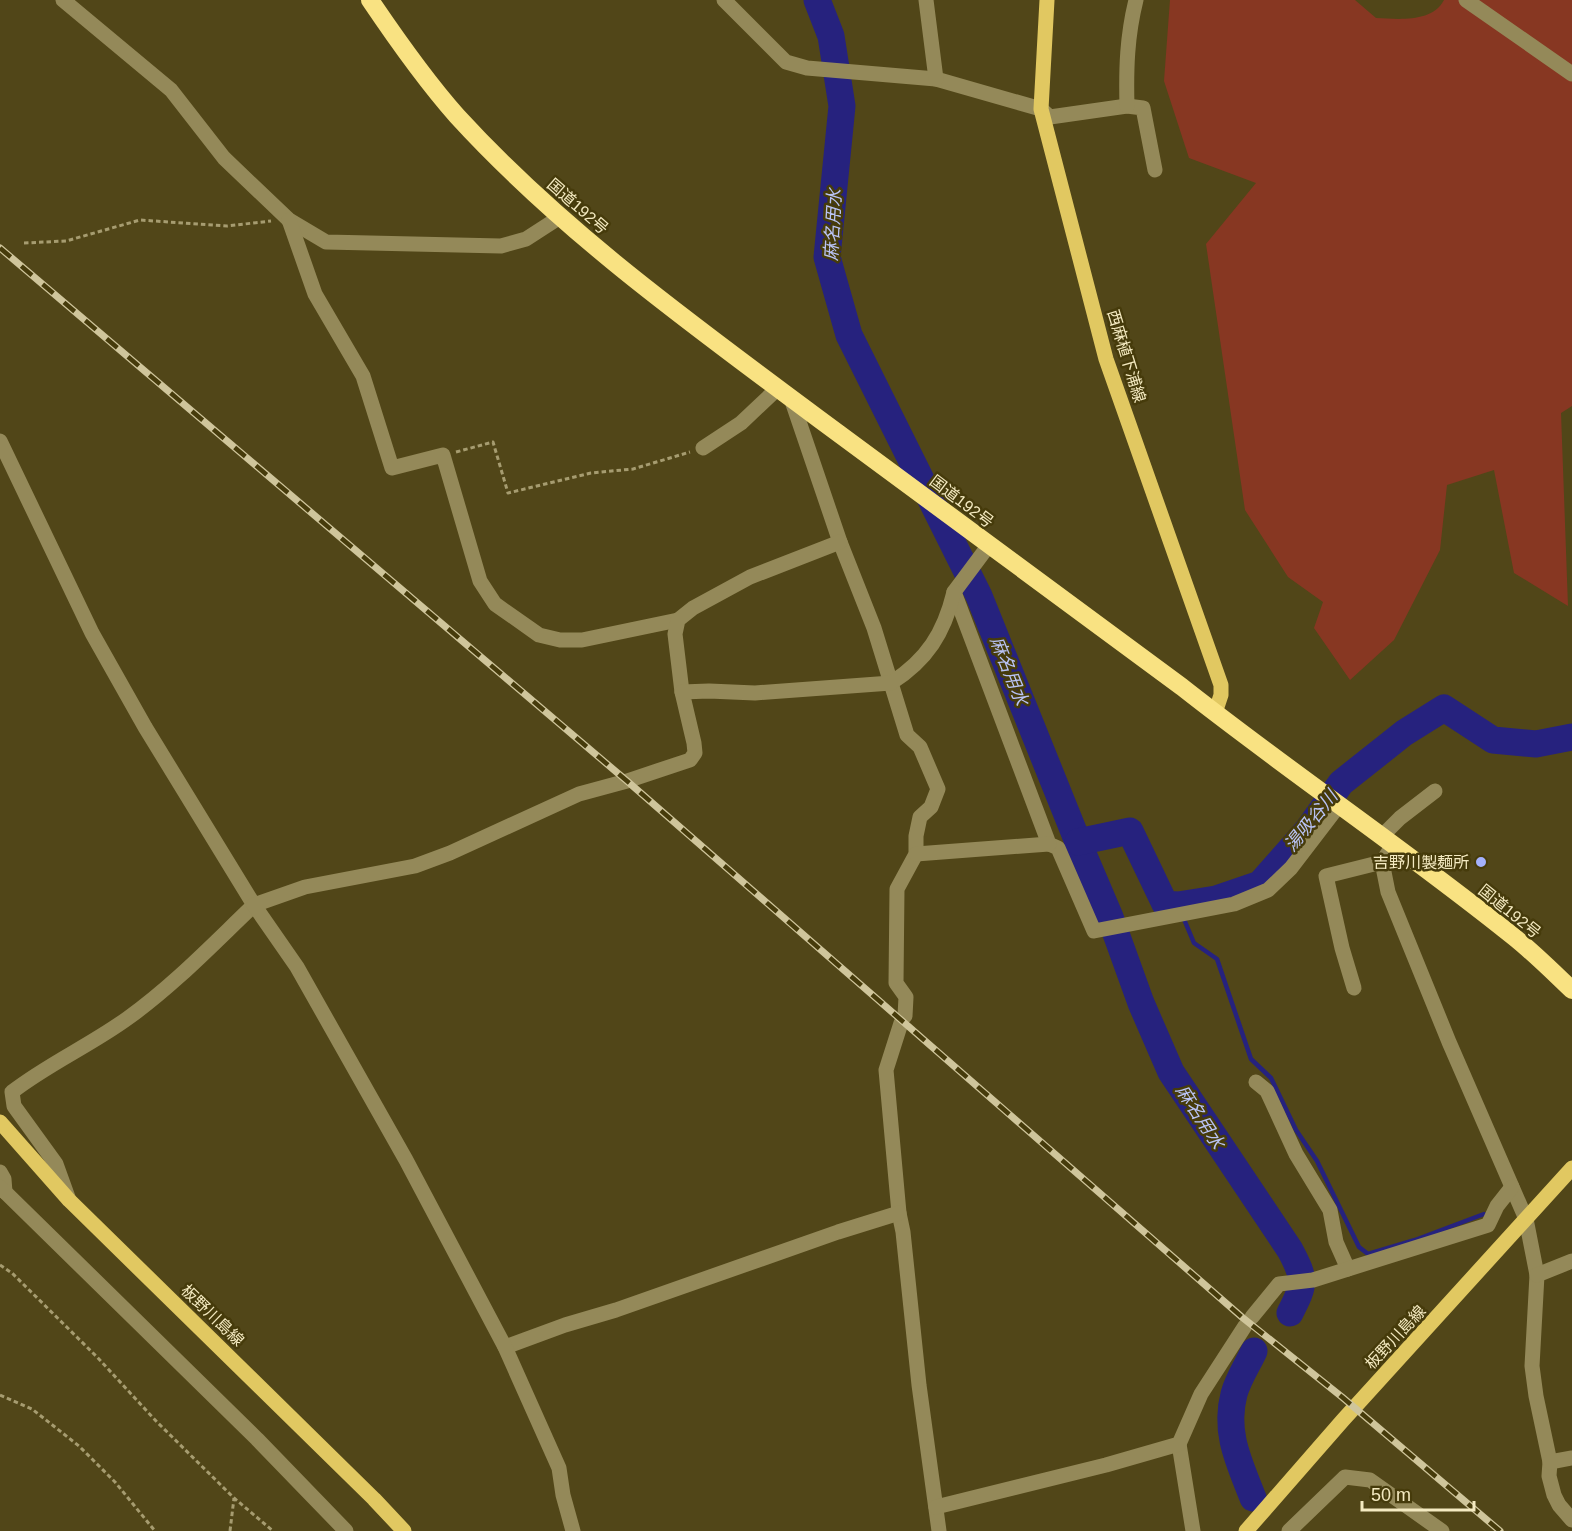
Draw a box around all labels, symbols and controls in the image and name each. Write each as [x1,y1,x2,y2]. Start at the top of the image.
street label: 国道192号 [544,175,611,237]
water label: 麻名用水 [821,187,845,261]
street label: 西麻植下浦線 [1104,308,1149,405]
street label: 国道192号 [927,472,997,531]
water label: 麻名用水 [986,634,1033,710]
water label: 湯吸谷川 [1281,785,1343,855]
place label: 吉野川製麺所 [1373,854,1469,871]
marker: 吉野川製麺所 [1474,855,1488,869]
street label: 国道192号 [1475,881,1544,942]
water label: 麻名用水 [1172,1081,1229,1154]
street label: 板野川島線 [178,1281,247,1349]
street label: 板野川島線 [1362,1302,1429,1372]
scale bar [1362,1474,1474,1512]
text: 50 m [1371,1485,1411,1505]

